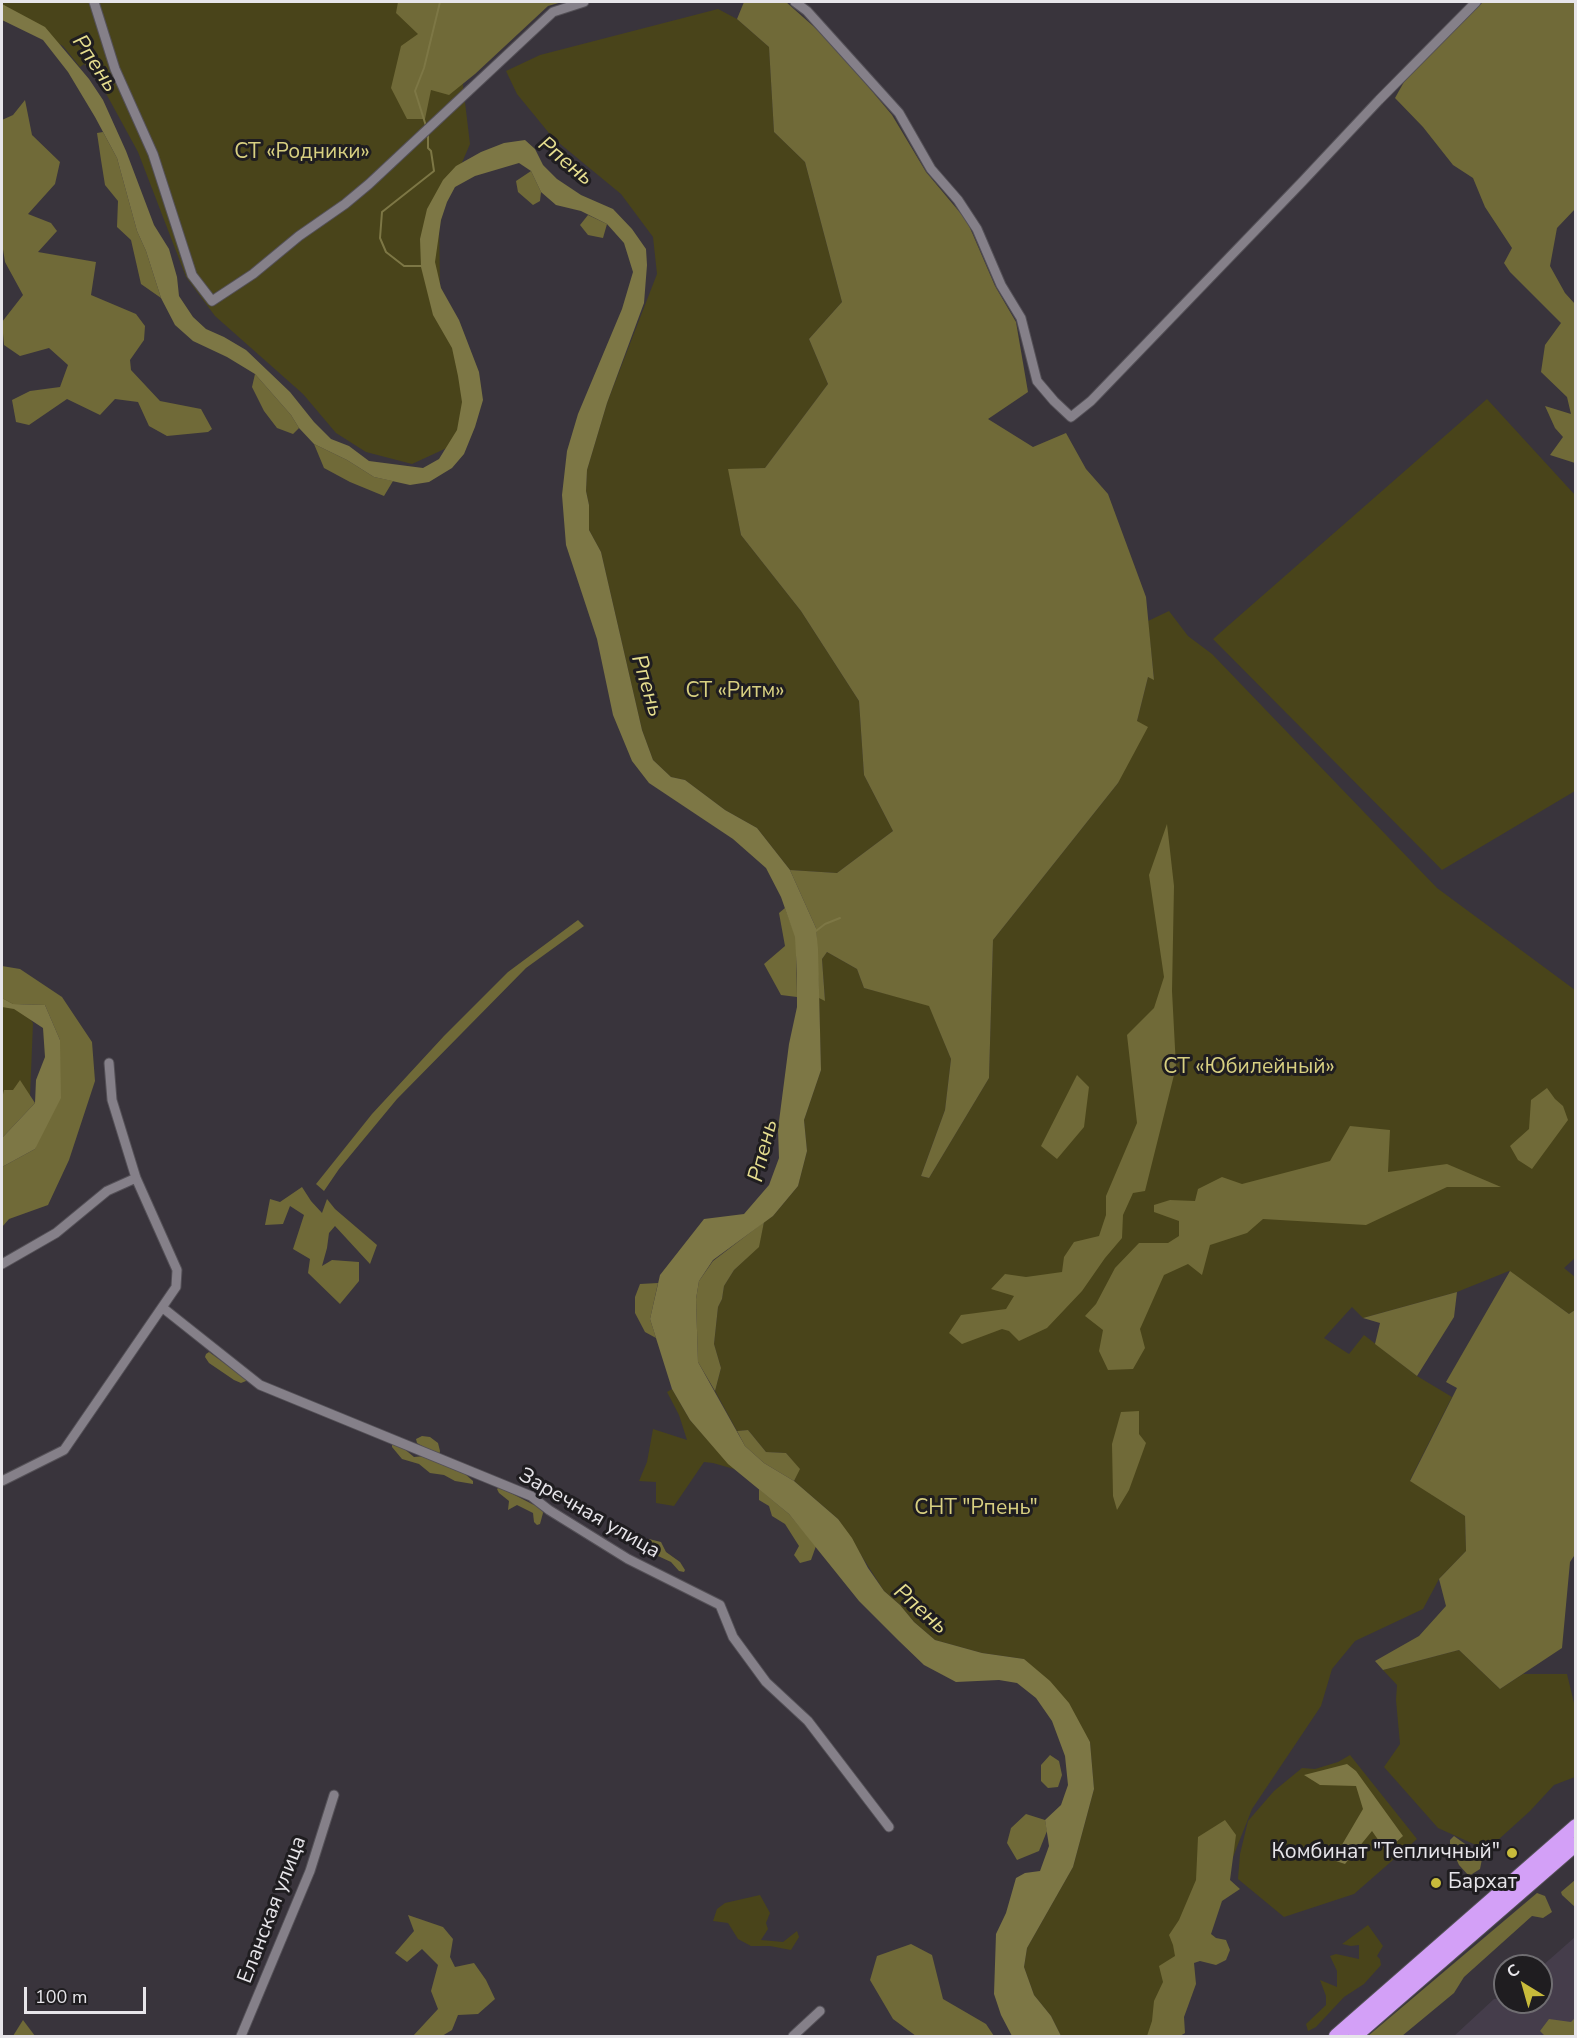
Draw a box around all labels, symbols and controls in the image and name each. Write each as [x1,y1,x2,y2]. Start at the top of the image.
water label: Рпень [65,30,123,98]
water label: Рпень [532,132,598,192]
park label: СТ «Родники» [234,140,370,166]
water label: Рпень [624,652,668,720]
park label: СТ «Ритм» [686,679,784,705]
park label: СТ «Юбилейный» [1163,1055,1335,1081]
water label: Рпень [744,1117,784,1185]
street label: Заречная улица [514,1463,664,1565]
park label: СНТ "Рпень" [914,1496,1038,1522]
water label: Рпень [887,1579,953,1641]
street label: Еланская улица [233,1833,313,1987]
place label: Комбинат "Тепличный" [1271,1840,1500,1866]
marker: Комбинат "Тепличный" [1505,1846,1519,1860]
place label: Бархат [1448,1870,1517,1896]
marker: Бархат [1429,1876,1443,1890]
north arrow [1493,1954,1553,2014]
text: С [1502,1959,1524,1983]
scale bar [27,1975,148,2013]
text: 100 m [35,1985,87,2009]

